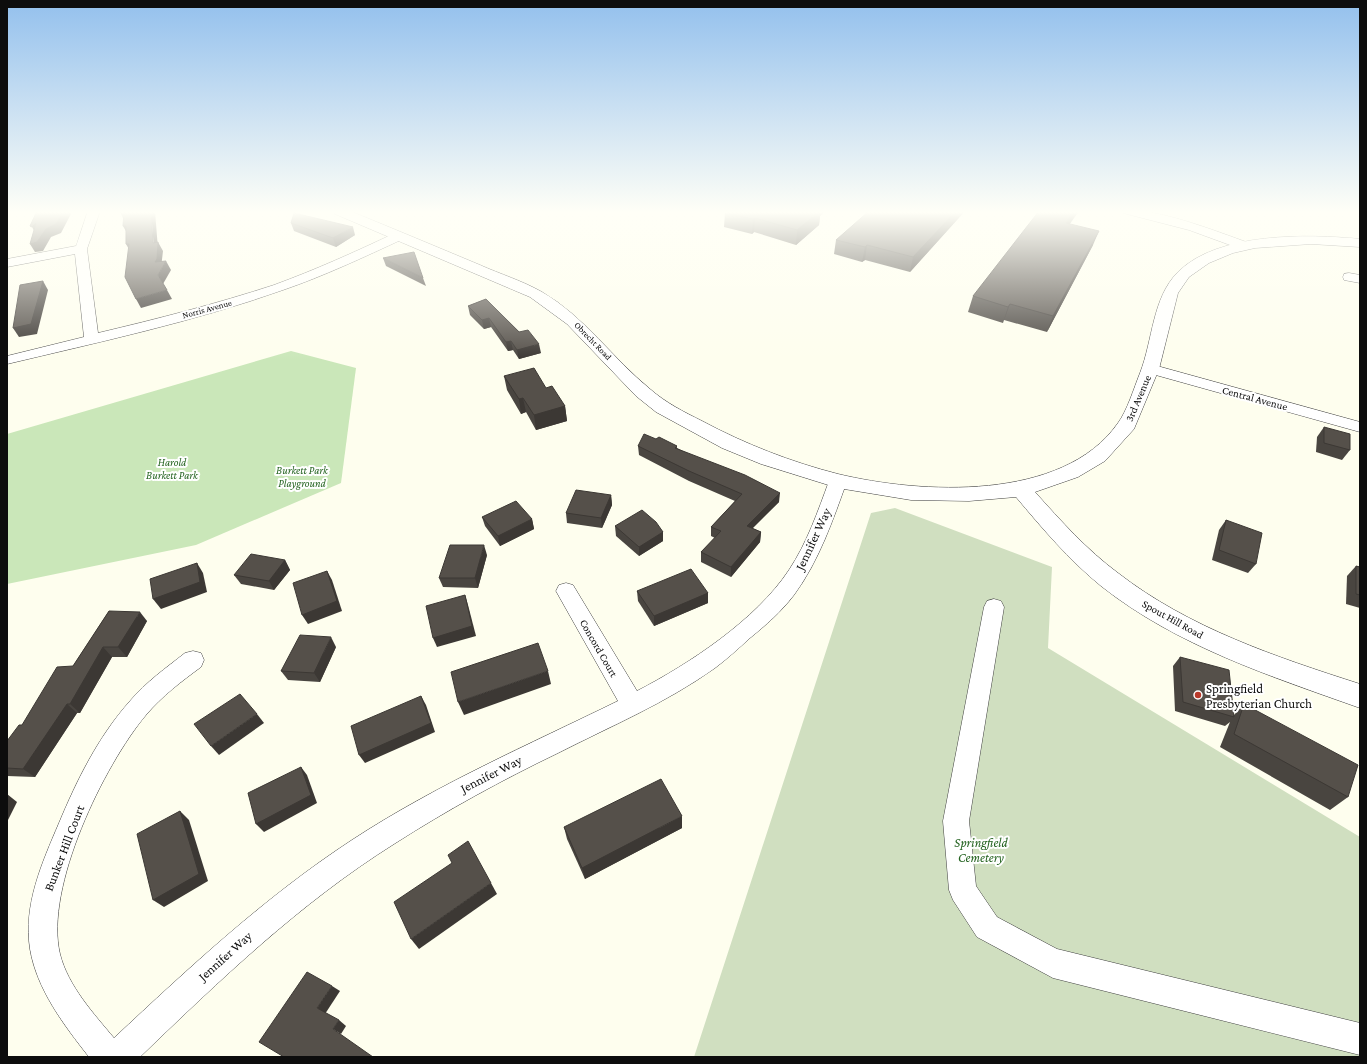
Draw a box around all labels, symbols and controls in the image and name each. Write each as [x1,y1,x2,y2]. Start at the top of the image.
street label: Norris Avenue [181,298,233,320]
street label: Obrecht Road [572,320,614,362]
street label: 3rd Avenue [1123,373,1153,423]
street label: Central Avenue [1221,384,1289,413]
park label: Harold Burkett Park [146,456,199,481]
park label: Burkett Park Playground [276,464,329,490]
street label: Jennifer Way [792,505,834,573]
street label: Spout Hill Road [1140,597,1206,642]
street label: Concord Court [578,617,621,679]
place label: Springfield Presbyterian Church [1206,681,1312,711]
marker: Springfield Presbyterian Church [1193,690,1203,700]
street label: Jennifer Way [457,752,525,796]
street label: Bunker Hill Court [41,802,88,893]
park label: Springfield Cemetery [954,835,1009,865]
street label: Jennifer Way [194,927,256,985]

